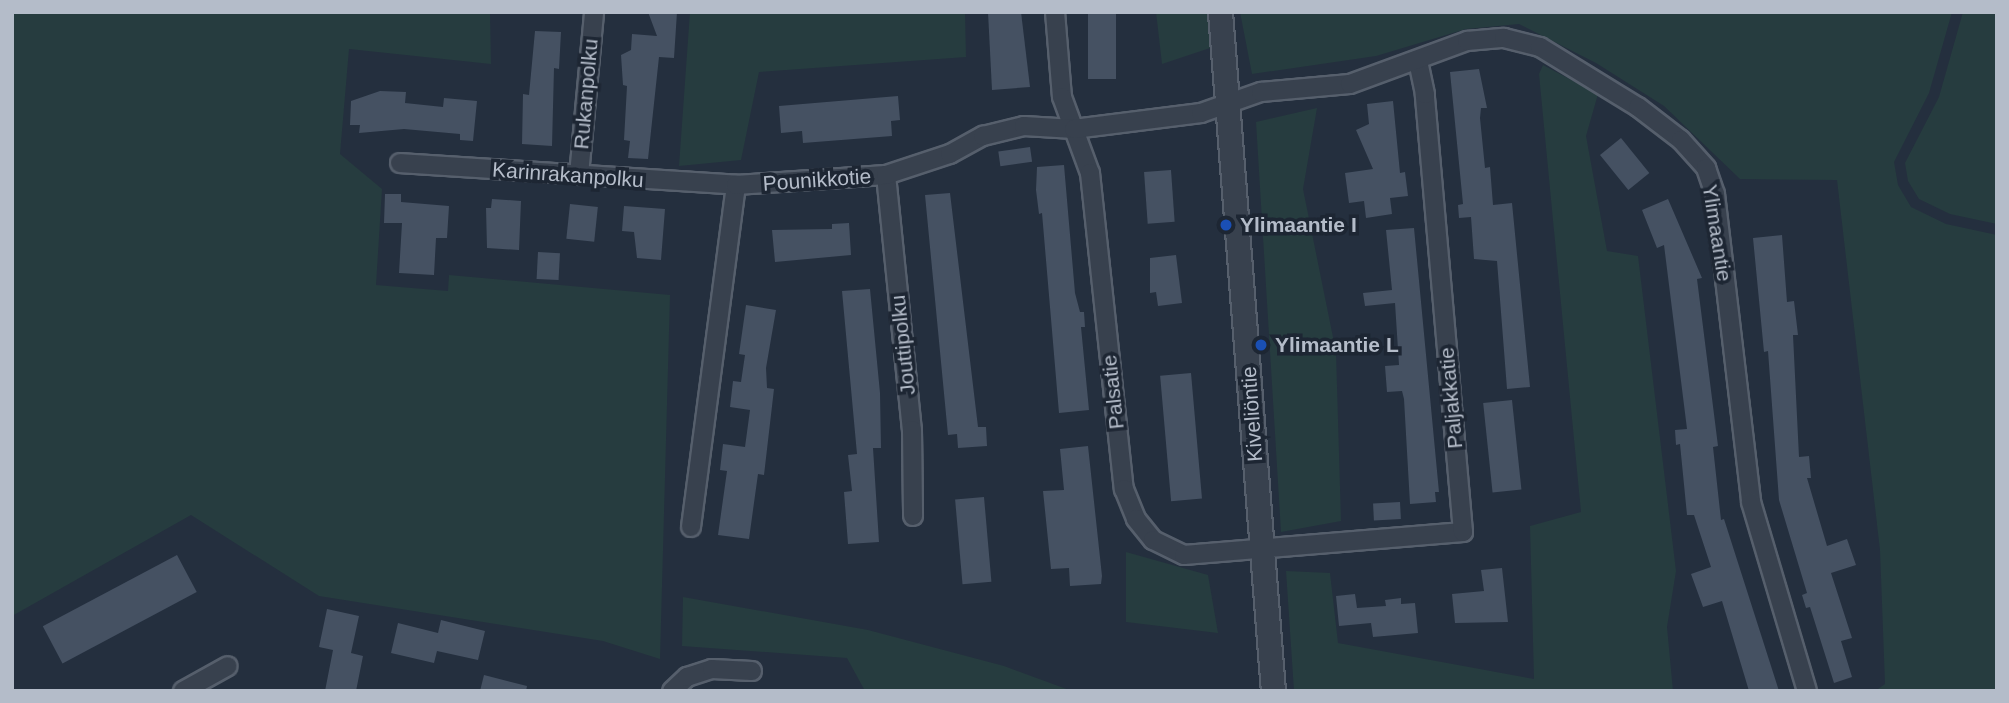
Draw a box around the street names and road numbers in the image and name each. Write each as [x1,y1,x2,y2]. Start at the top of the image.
street label: Rukanpolku [569,38,603,150]
street label: Karinrakanpolku [491,157,645,193]
street label: Pounikkotie [762,164,872,196]
street label: Ylimaantie [1697,183,1737,283]
street label: Jouttipolku [885,294,921,396]
street label: Paljakkatie [1434,346,1468,450]
street label: Palsatie [1097,354,1129,430]
street label: Kiveliöntie [1236,365,1268,463]

